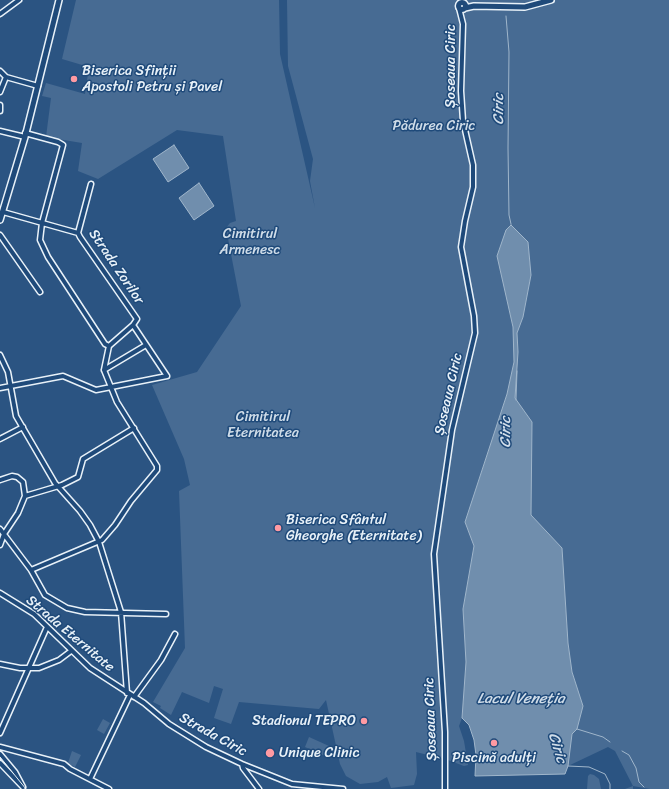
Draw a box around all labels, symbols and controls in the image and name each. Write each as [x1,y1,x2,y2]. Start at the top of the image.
street label: Șoseaua Ciric [443,24,459,108]
place label: Biserica Sfinții Apostoli Petru și Pavel [82,63,222,96]
marker: Biserica Sfinții Apostoli Petru și Pavel [69,74,79,84]
water label: Ciric [490,93,508,125]
park label: Pădurea Ciric [392,118,476,134]
street label: Strada Zorilor [85,226,147,308]
park label: Cimitirul Armenesc [219,226,281,258]
street label: Șoseaua Ciric [431,351,467,437]
park label: Cimitirul Eternitatea [227,409,299,442]
water label: Ciric [497,416,515,448]
place label: Biserica Sfântul Gheorghe (Eternitate) [286,512,422,544]
marker: Biserica Sfântul Gheorghe (Eternitate) [273,523,283,533]
street label: Strada Eternitate [22,592,118,676]
street label: Șoseaua Ciric [421,677,441,761]
water label: Lacul Veneția [477,690,565,708]
street label: Strada Ciric [176,709,250,761]
place label: Stadionul TEPRO [252,713,356,729]
marker: Stadionul TEPRO [359,716,369,726]
water label: Ciric [544,730,570,766]
marker: Piscină adulți [489,738,499,748]
place label: Unique Clinic [279,745,359,761]
marker: Unique Clinic [264,747,276,759]
place label: Piscină adulți [452,750,536,766]

